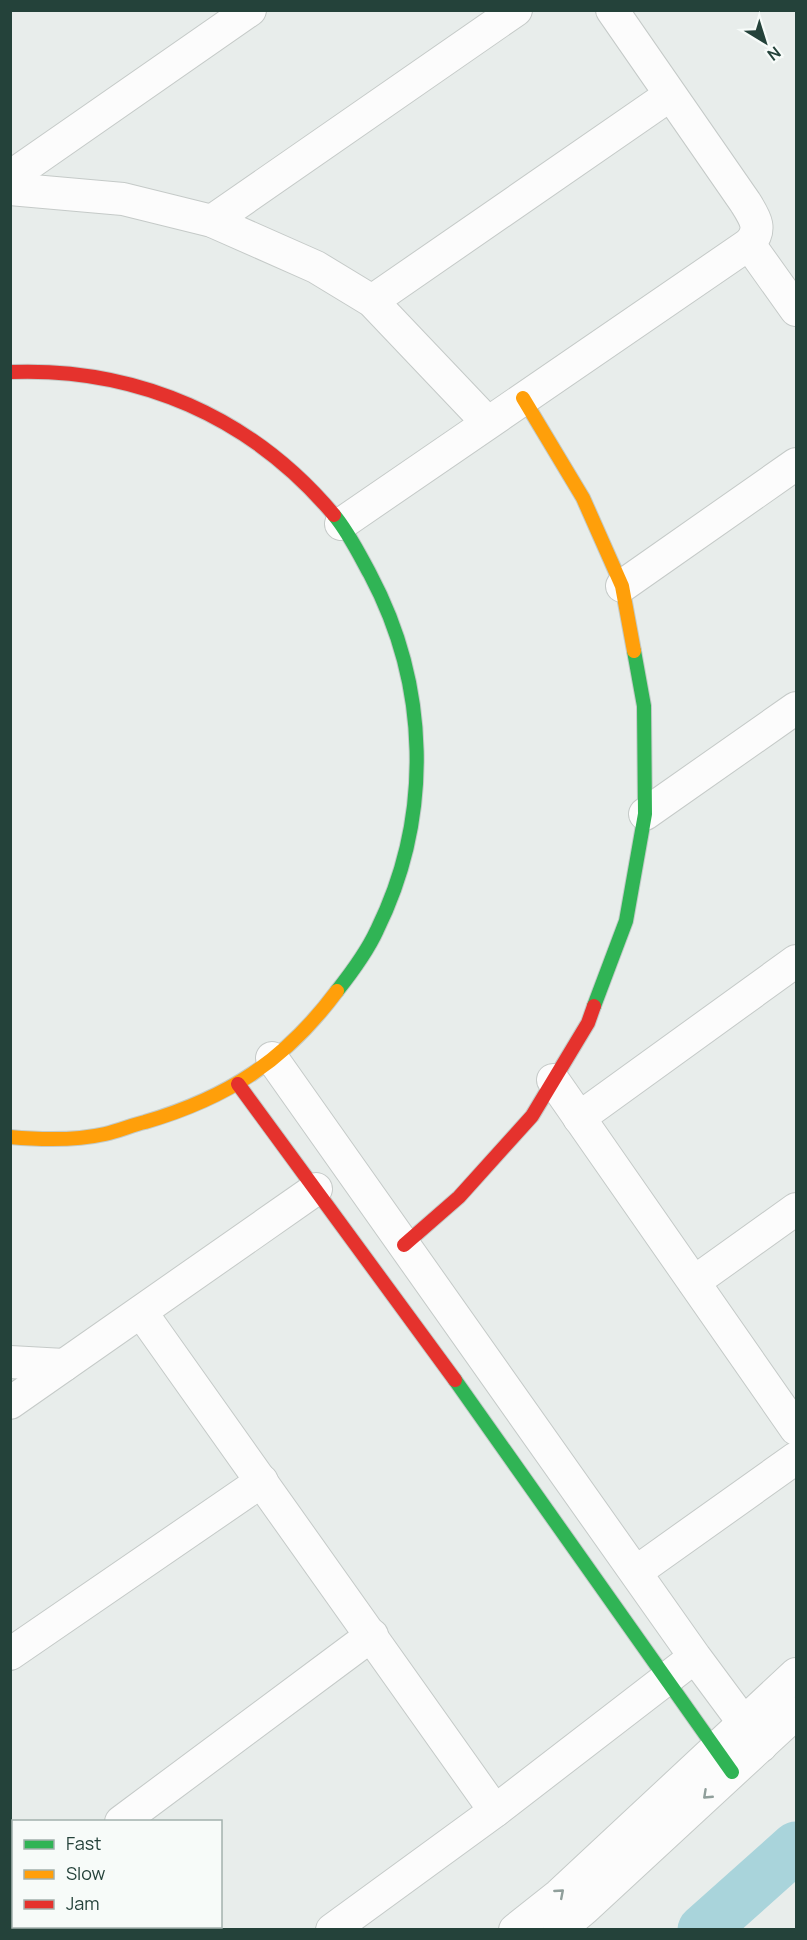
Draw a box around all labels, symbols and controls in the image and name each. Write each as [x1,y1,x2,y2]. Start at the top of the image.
north arrow [735,12,795,72]
text: N [763,42,786,66]
one-way arrow [704,1788,714,1799]
legend [12,1820,222,1928]
text: Fast [66,1831,101,1855]
text: Slow [66,1861,106,1885]
one-way arrow [554,1889,565,1900]
text: Jam [66,1891,100,1915]

